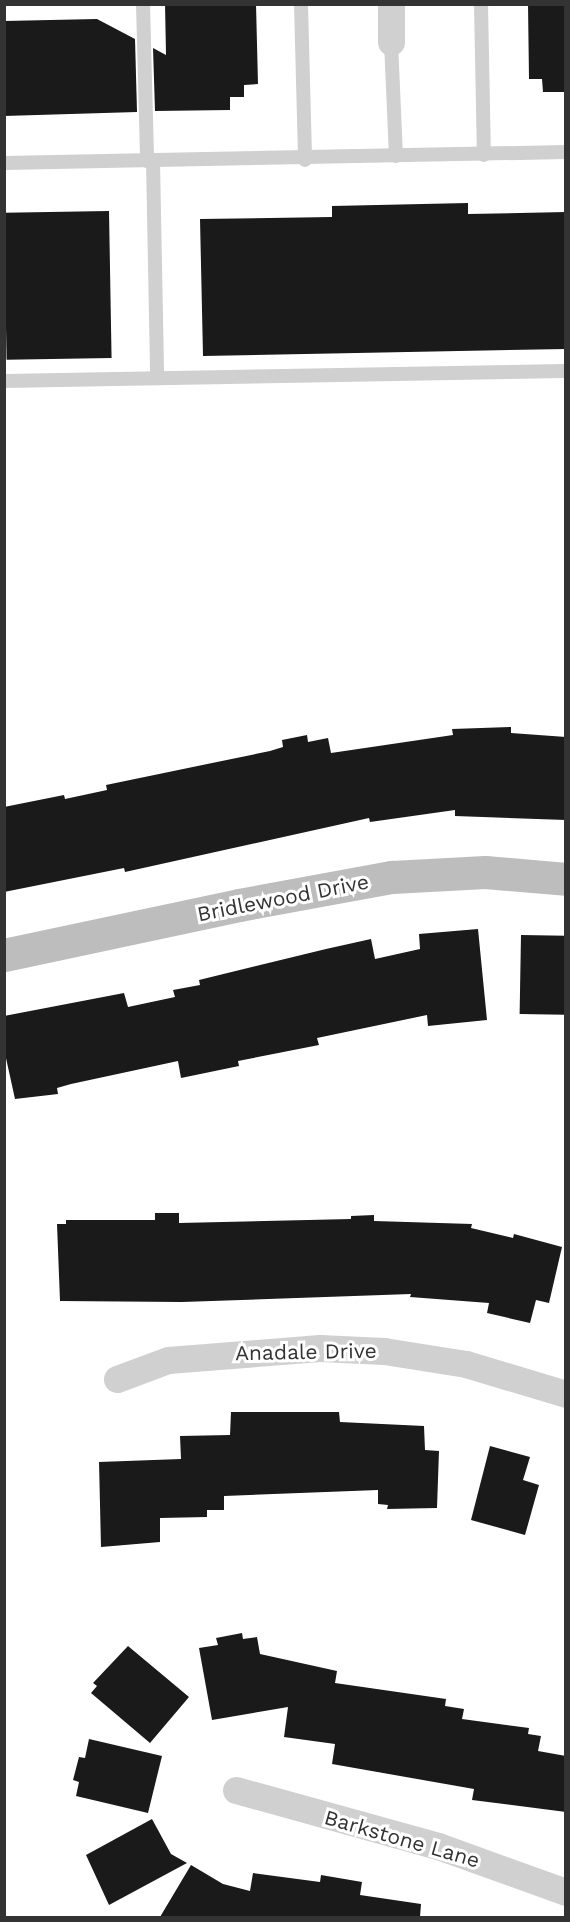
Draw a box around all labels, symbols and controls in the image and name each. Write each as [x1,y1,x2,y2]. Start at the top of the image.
street label: Bridlewood Drive [195,869,371,927]
street label: Anadale Drive [235,1338,377,1366]
street label: Barkstone Lane [322,1805,482,1873]

